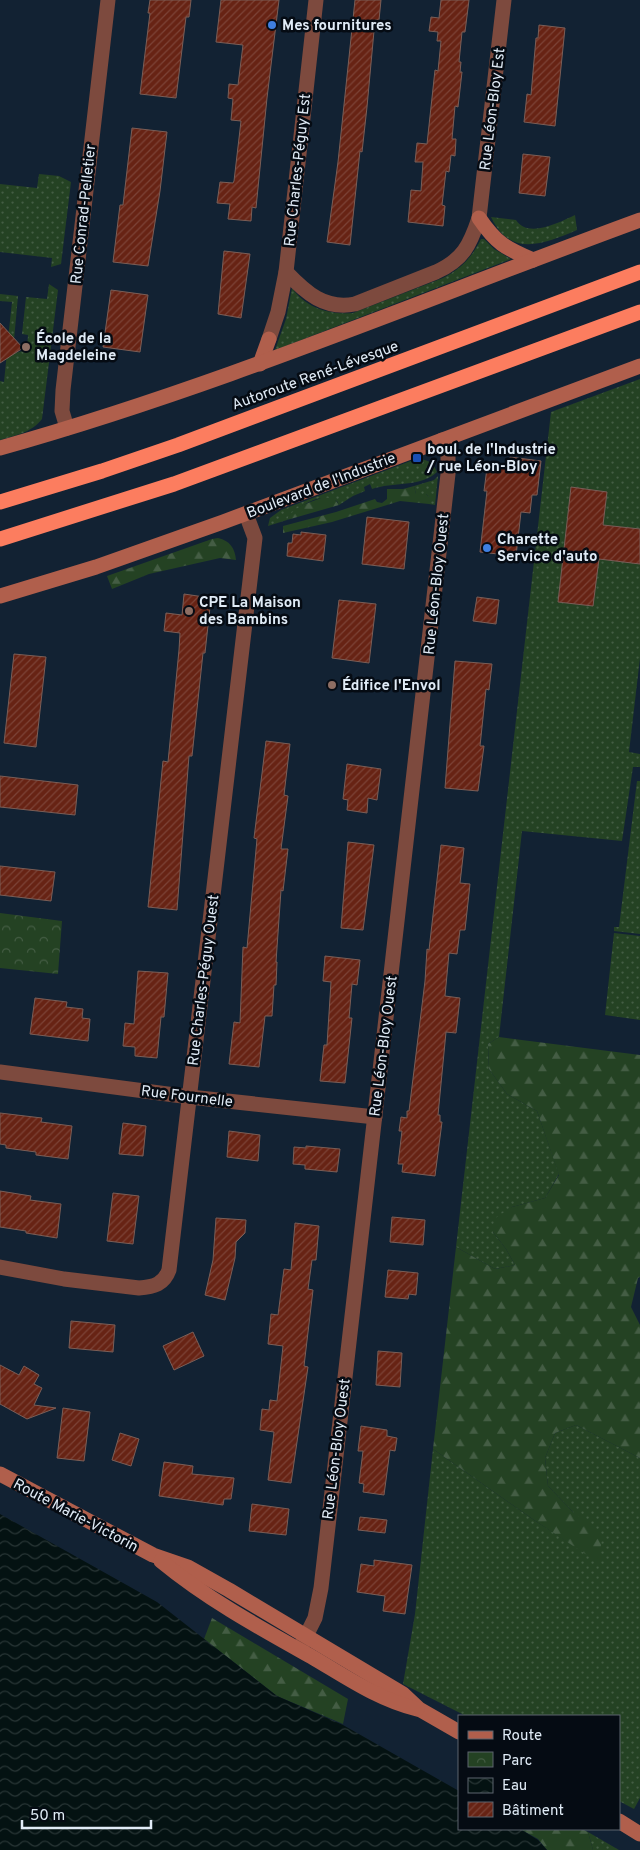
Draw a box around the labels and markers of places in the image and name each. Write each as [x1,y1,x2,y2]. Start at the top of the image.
place label: Mes fournitures [282,17,392,36]
marker: Mes fournitures [266,19,278,31]
place label: École de la Magdeleine [36,329,116,366]
marker: École de la Magdeleine [20,341,32,353]
place label: boul. de l'Industrie / rue Léon-Bloy [426,441,556,477]
marker: boul. de l'Industrie / rue Léon-Bloy [411,452,423,464]
place label: Charette Service d'auto [497,531,597,567]
marker: Charette Service d'auto [481,542,493,554]
place label: CPE La Maison des Bambins [199,594,301,630]
marker: CPE La Maison des Bambins [183,605,195,617]
place label: Édifice l'Envol [342,676,441,696]
marker: Édifice l'Envol [326,679,338,691]

